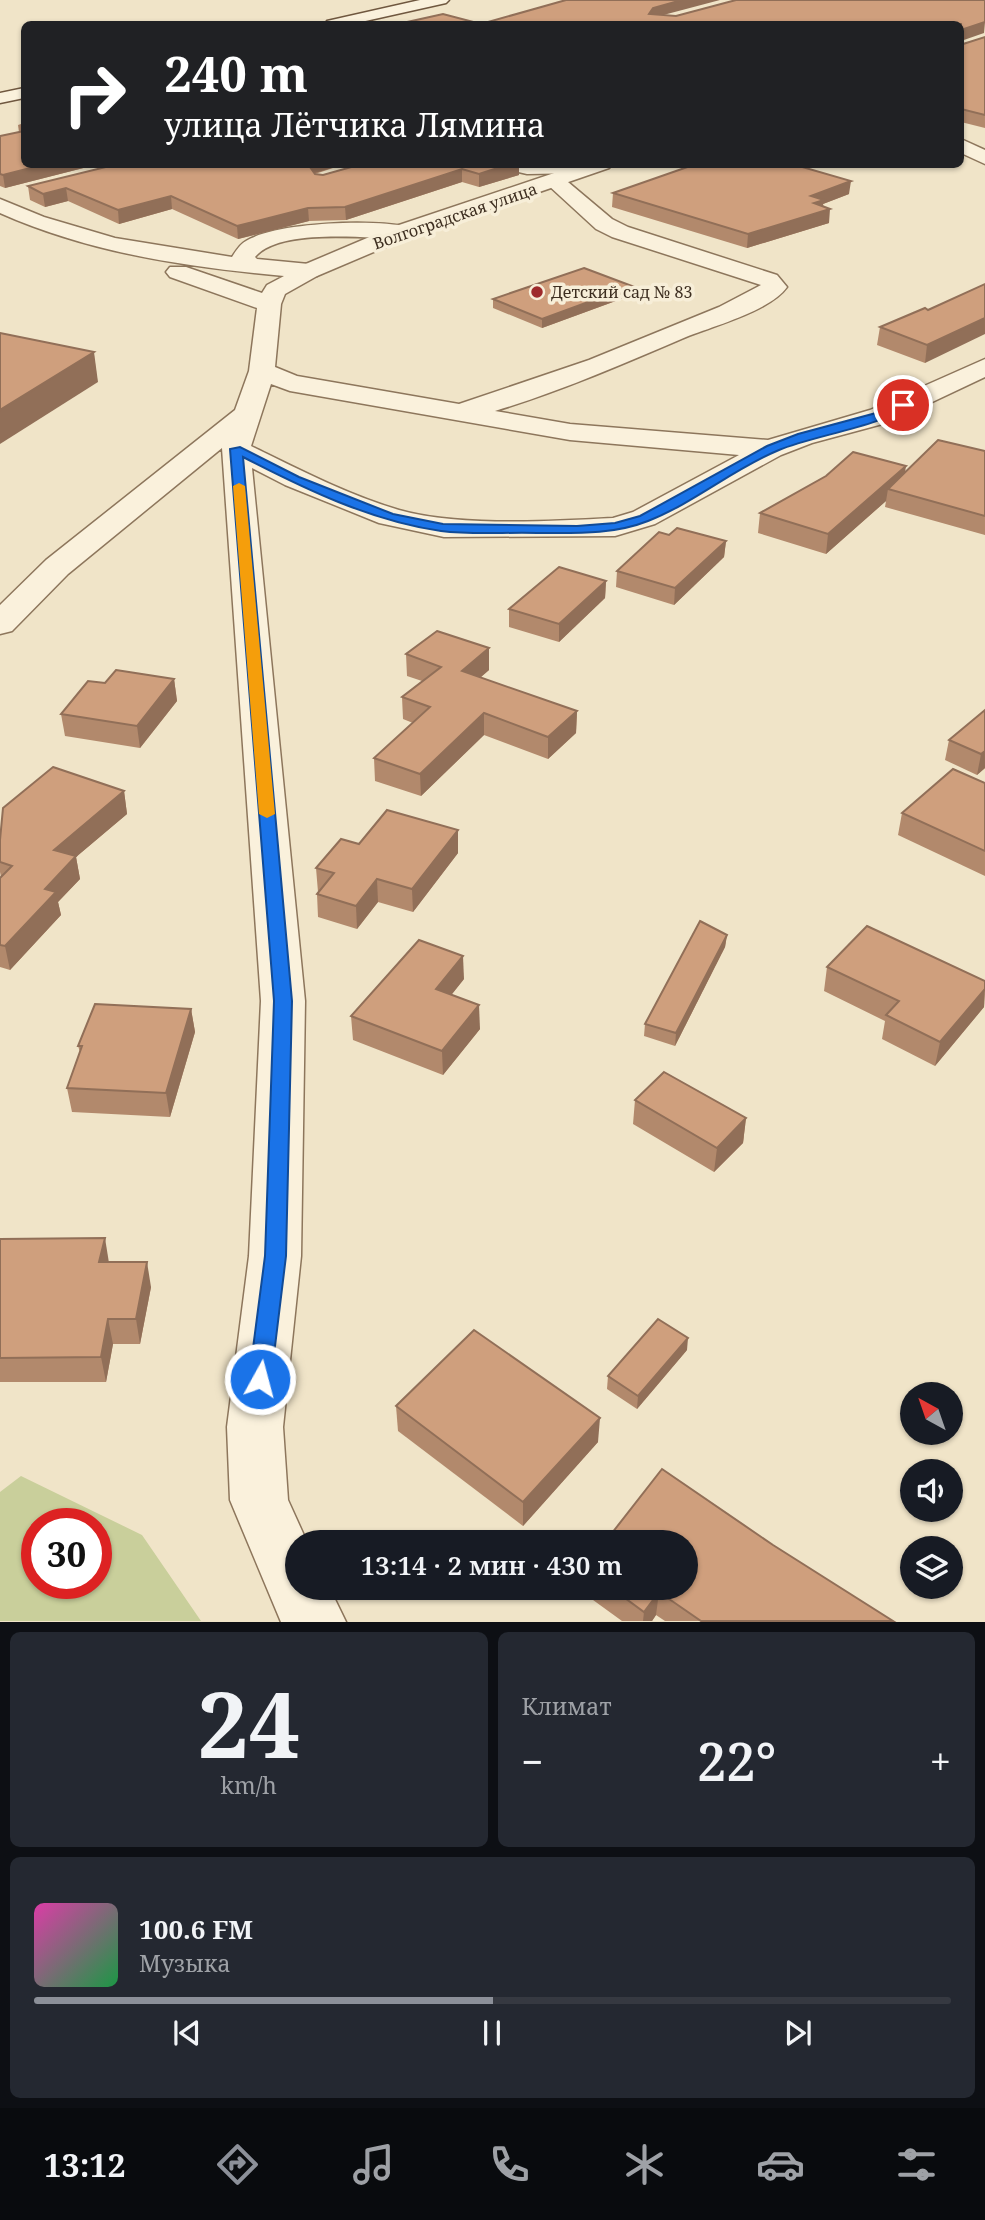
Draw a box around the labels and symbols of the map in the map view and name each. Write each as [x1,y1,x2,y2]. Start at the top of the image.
street label: Волгоградская улица [370,178,540,254]
place label: Детский сад № 83 [551,281,693,303]
marker: Детский сад № 83 [529,284,545,300]
pin [873,375,933,435]
position arrow [223,1342,297,1416]
north arrow [900,1382,962,1446]
speed limit sign: 30 [21,1508,112,1599]

